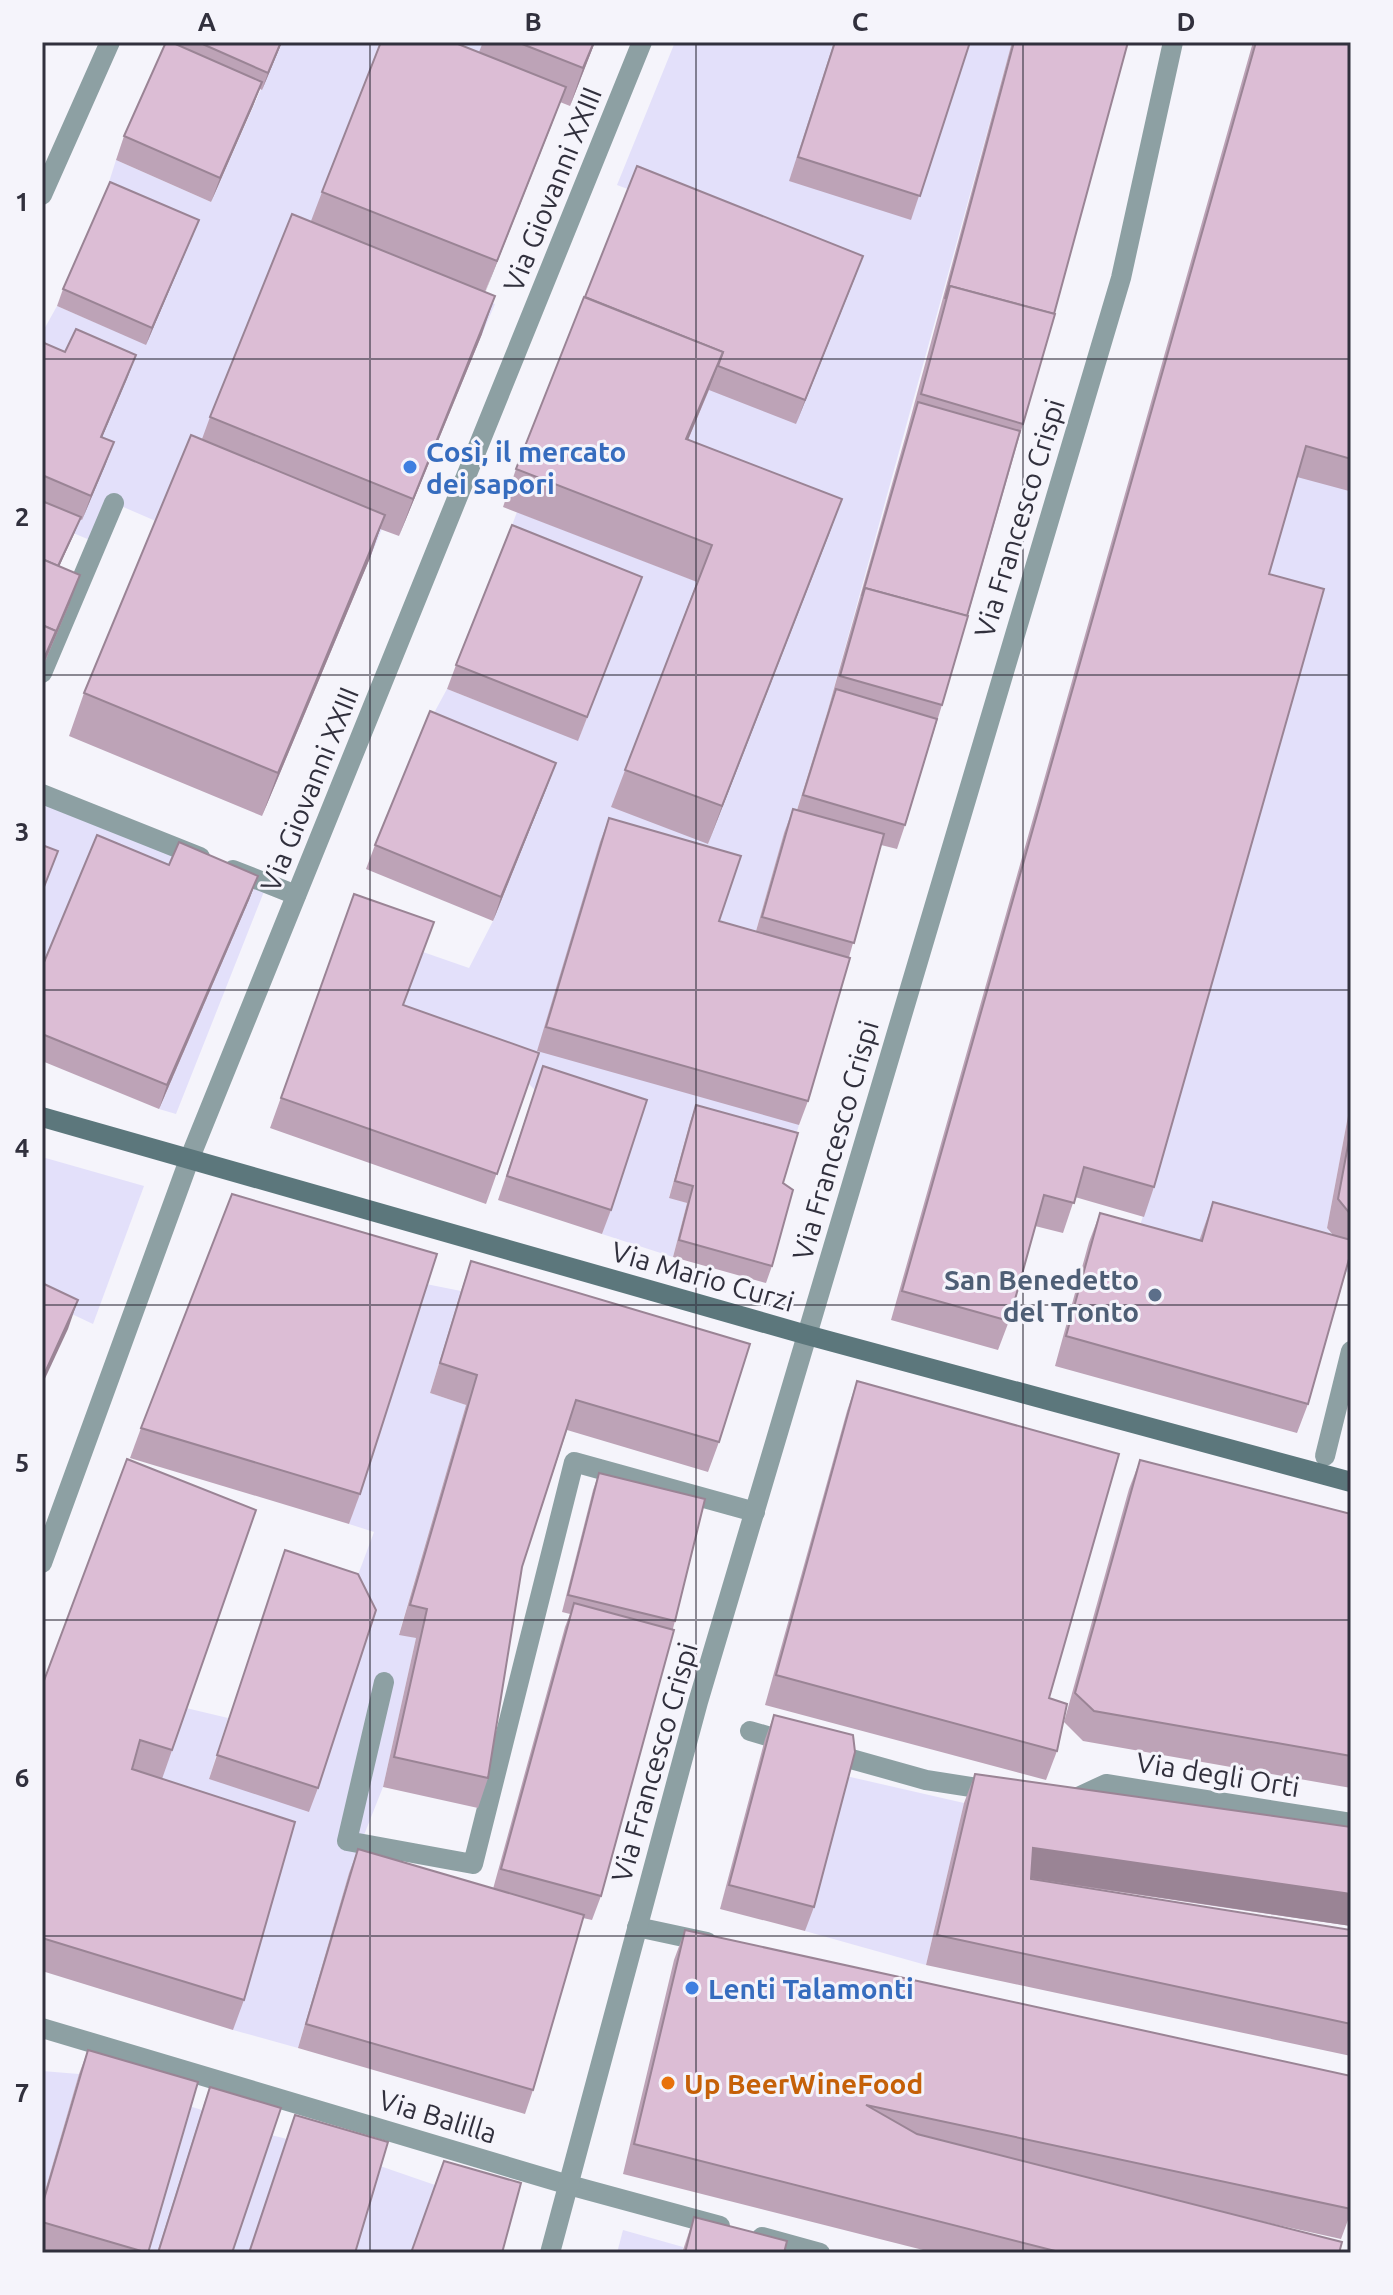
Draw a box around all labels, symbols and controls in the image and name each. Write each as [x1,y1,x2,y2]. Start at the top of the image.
text: A [198,7,217,36]
text: B [524,7,542,36]
text: C [852,7,869,36]
text: D [1177,7,1195,36]
street label: Via Giovanni XXIII [497,82,607,296]
text: 1 [15,187,29,216]
street label: Via Francesco Crispi [968,395,1070,641]
place label: Così, il mercato dei sapori [426,436,626,499]
marker: Così, il mercato dei sapori [401,458,419,476]
text: 2 [15,502,29,531]
street label: Via Giovanni XXIII [254,682,364,896]
text: 3 [15,817,29,846]
street label: Via Francesco Crispi [786,1017,884,1263]
text: 4 [15,1133,29,1162]
street label: Via Mario Curzi [608,1235,798,1317]
place label: San Benedetto del Tronto [944,1264,1139,1327]
marker: San Benedetto del Tronto [1146,1286,1164,1304]
text: 5 [15,1448,29,1477]
street label: Via Francesco Crispi [605,1639,703,1885]
street label: Via degli Orti [1134,1746,1302,1802]
text: 6 [15,1763,29,1792]
place label: Lenti Talamonti [708,1973,914,2004]
marker: Lenti Talamonti [683,1979,701,1997]
place label: Up BeerWineFood [684,2068,923,2099]
marker: Up BeerWineFood [659,2074,677,2092]
text: 7 [15,2078,29,2107]
street label: Via Balilla [375,2083,501,2149]

